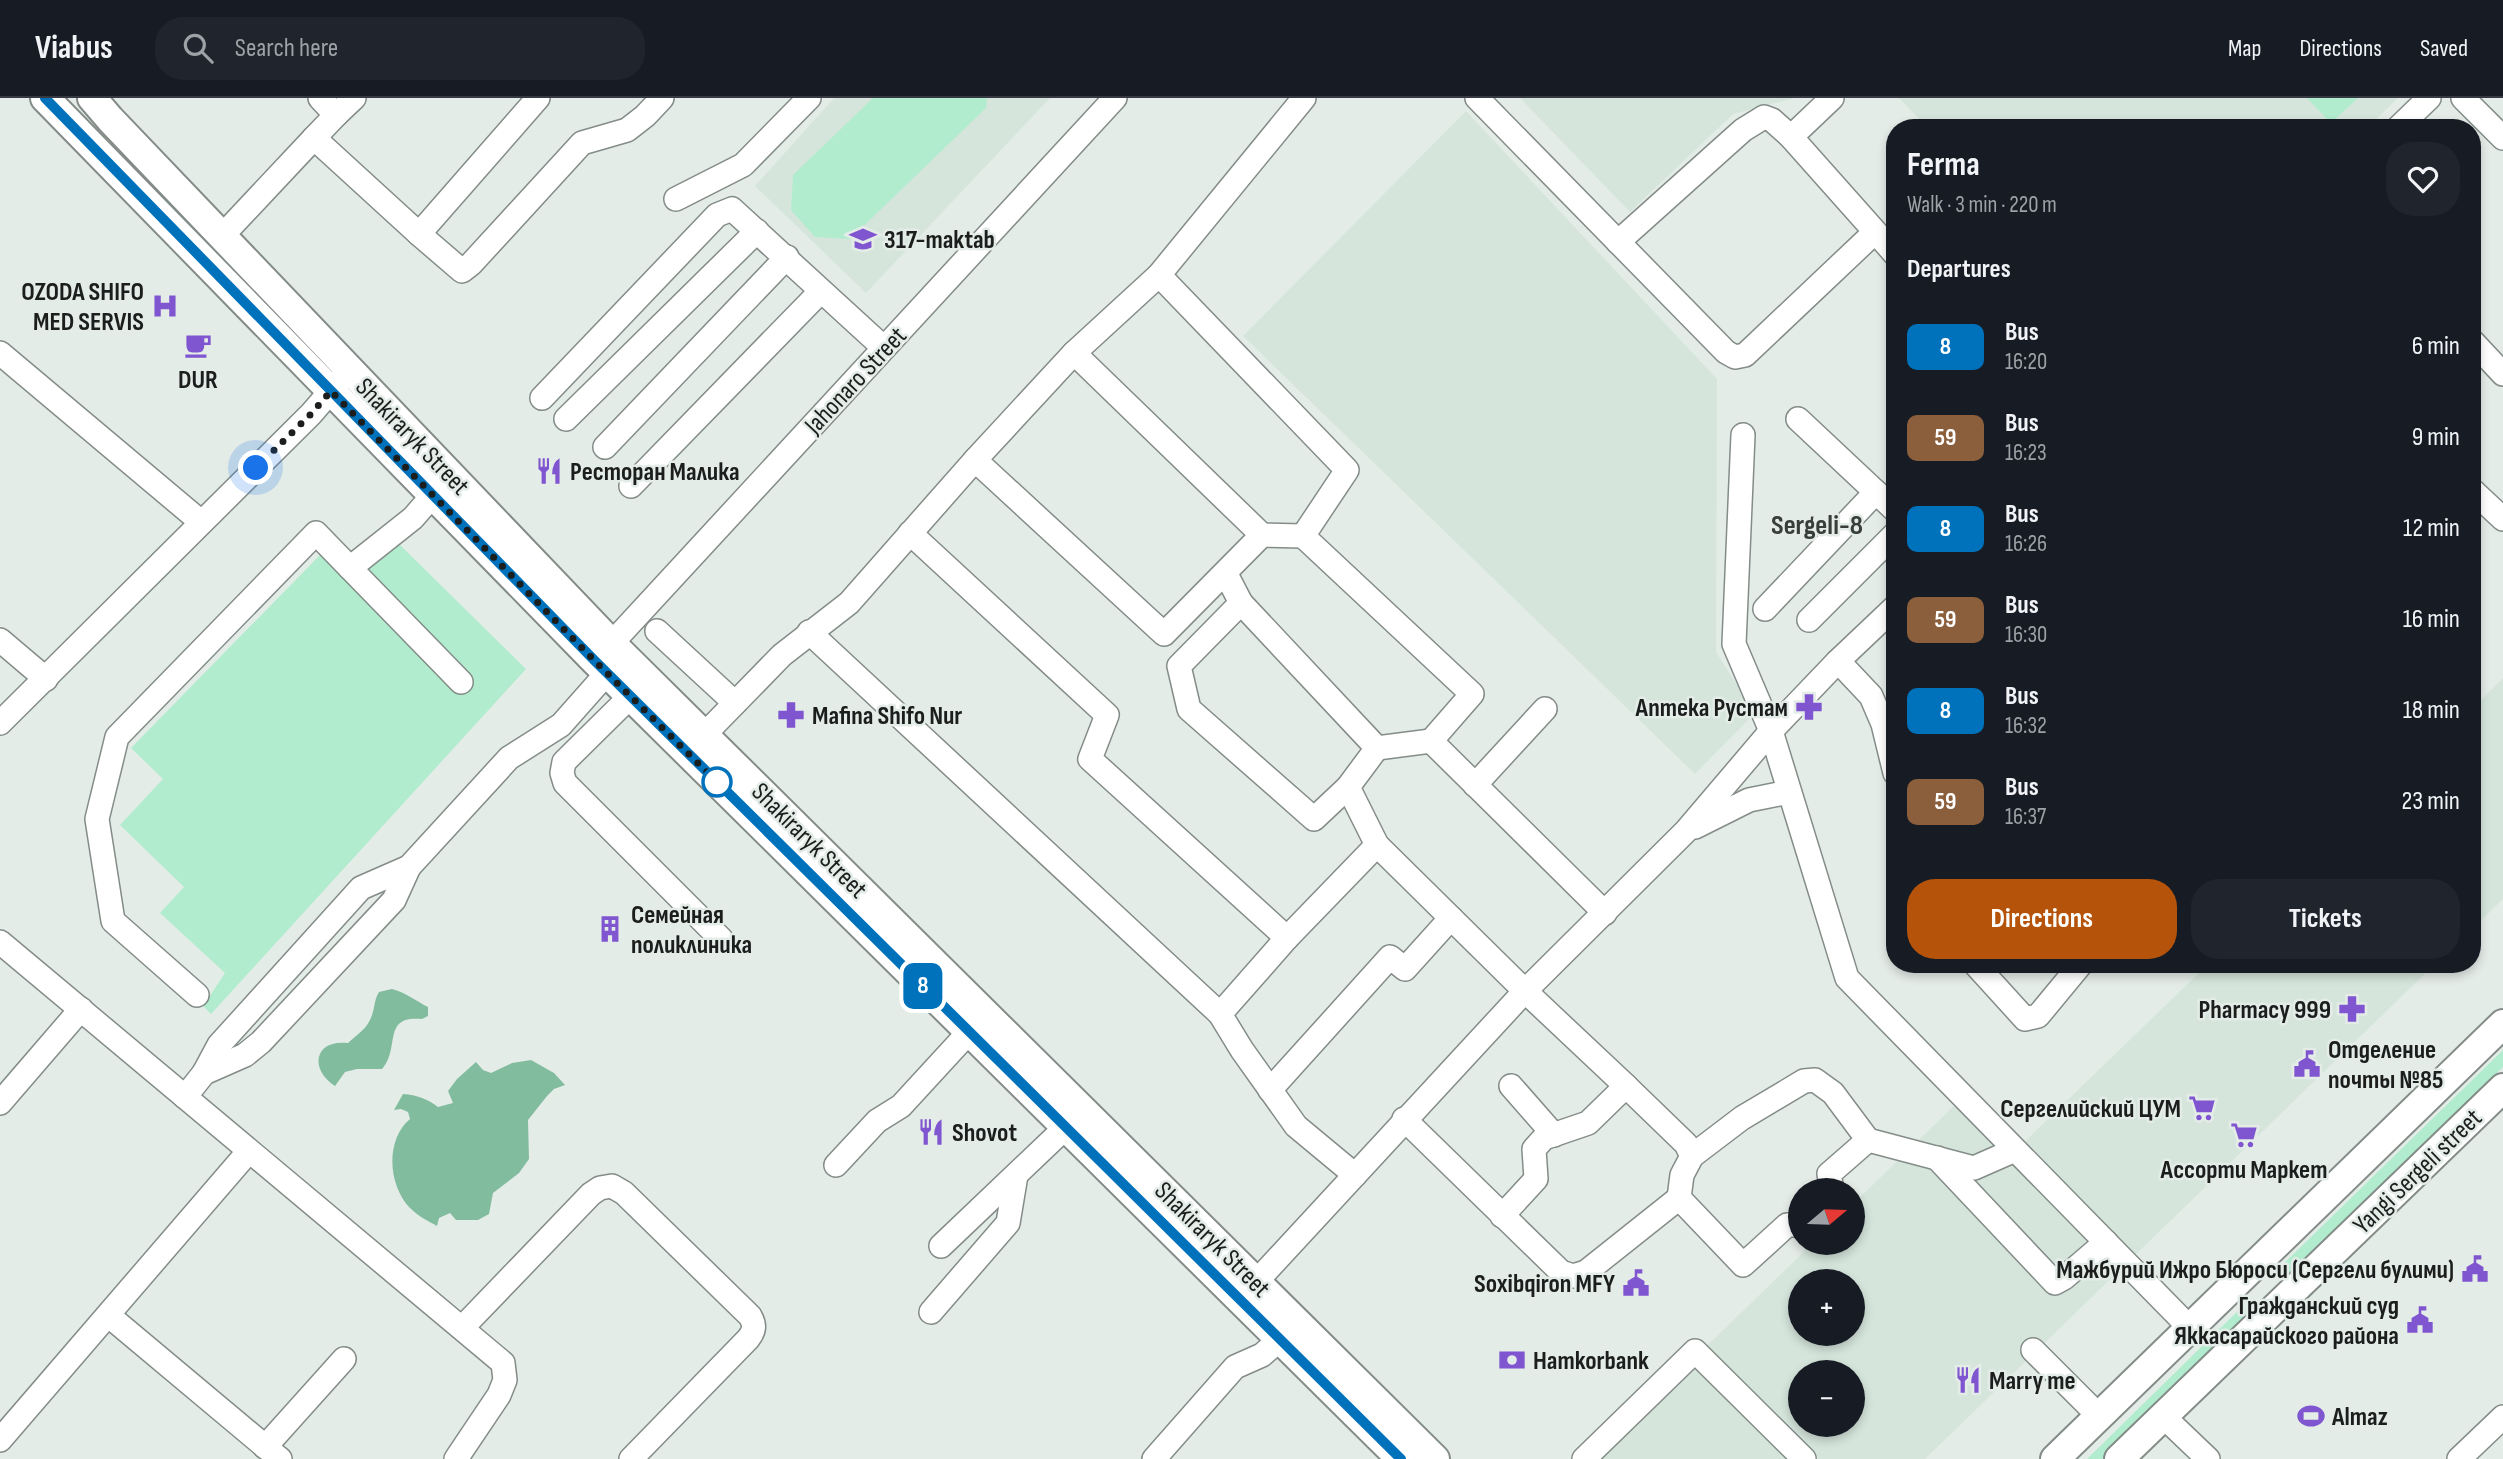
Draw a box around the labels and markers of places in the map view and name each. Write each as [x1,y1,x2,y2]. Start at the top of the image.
school or university icon: 317-maktab [848,224,878,254]
place label: 317-maktab [884,225,995,256]
place label: OZODA SHIFO MED SERVIS [21,277,144,338]
hospital icon: OZODA SHIFO MED SERVIS [150,291,180,321]
cafe icon: DUR [183,330,213,360]
place label: DUR [178,365,218,396]
restaurant icon: Ресторан Малика [534,456,564,486]
place label: Ресторан Малика [570,457,740,488]
pharmacy icon: Аптека Рустам [1794,692,1824,722]
place label: Аптека Рустам [1634,693,1788,724]
pharmacy icon: Mafina Shifo Nur [776,700,806,730]
place label: Mafina Shifo Nur [812,701,962,732]
unlabelled marker [702,767,732,797]
place label: Семейная поликлиника [631,900,752,961]
building icon: Семейная поликлиника [595,914,625,944]
pharmacy icon: Pharmacy 999 [2337,994,2367,1024]
place label: Pharmacy 999 [2198,995,2331,1026]
place label: Отделение почты №85 [2328,1035,2444,1096]
public building icon: Отделение почты №85 [2292,1049,2322,1079]
supermarket icon: Сергелийский ЦУМ [2187,1093,2217,1123]
place label: Сергелийский ЦУМ [2000,1094,2181,1125]
restaurant icon: Shovot [916,1117,946,1147]
place label: Shovot [952,1118,1017,1149]
supermarket icon: Ассорти Маркет [2229,1120,2259,1150]
place label: Ассорти Маркет [2160,1155,2327,1186]
public building icon: Мажбурий Ижро Бюроси (Сергели булими) [2460,1254,2490,1284]
place label: Мажбурий Ижро Бюроси (Сергели булими) [2056,1255,2454,1286]
public building icon: Soxibqiron MFY [1621,1268,1651,1298]
place label: Soxibqiron MFY [1474,1269,1615,1300]
place label: Гражданский суд Яккасарайского района [2174,1291,2399,1352]
public building icon: Гражданский суд Яккасарайского района [2405,1305,2435,1335]
bank icon: Hamkorbank [1497,1345,1527,1375]
place label: Hamkorbank [1533,1346,1649,1377]
restaurant icon: Marry me [1953,1365,1983,1395]
place label: Marry me [1989,1366,2076,1397]
sports icon: Almaz [2296,1401,2326,1431]
place label: Almaz [2331,1402,2388,1433]

